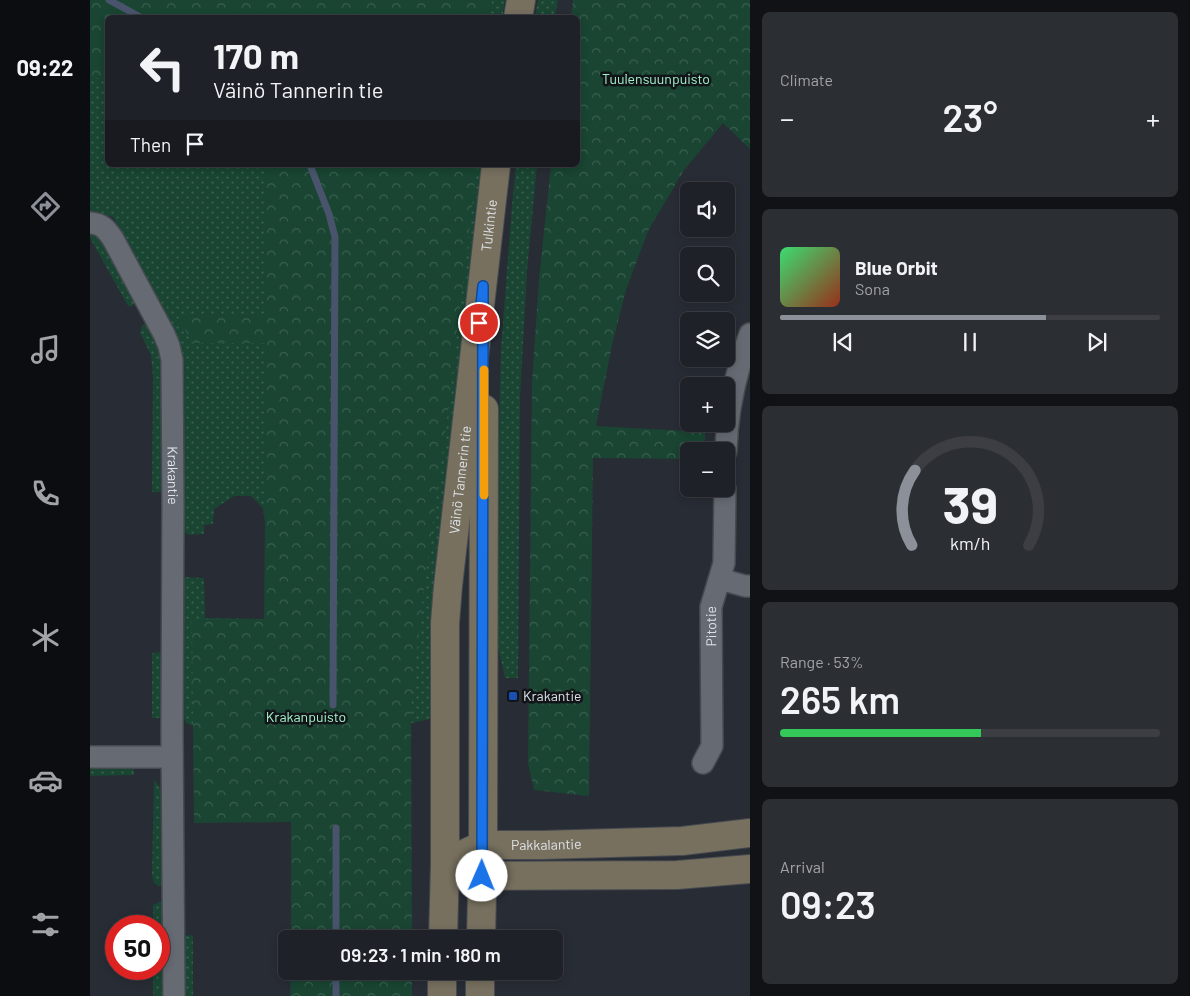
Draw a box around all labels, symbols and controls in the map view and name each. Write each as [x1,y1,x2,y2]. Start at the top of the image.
text: 170 m [213,34,299,76]
icon: left [130,35,195,100]
text: 09:22 [17,54,73,80]
park label: Tuulensuunpuisto [602,70,710,87]
text: Climate [780,70,833,89]
text: Väinö Tannerin tie [213,76,384,102]
text: 23° [942,94,998,140]
text: − [780,101,794,135]
text: + [1146,101,1160,135]
icon: arrive [181,130,209,158]
text: Then [130,133,171,156]
map controls [680,182,735,497]
button: sound [680,182,735,237]
icon: directions [28,189,63,224]
street label: Tulkintie [477,198,500,252]
button: search [680,247,735,302]
text: Blue Orbit [855,256,938,279]
text: Sona [855,279,890,298]
pin [458,302,500,344]
icon: arrive [465,309,493,337]
button: layers [680,312,735,367]
icon: previous [829,328,857,356]
icon: pause [956,328,984,356]
icon: next [1083,328,1111,356]
icon: music [28,332,63,367]
button: + [680,377,735,432]
street label: Väinö Tannerin tie [445,425,474,535]
button: − [680,442,735,497]
street label: Krakantie [165,446,182,505]
text: 39 [942,472,998,534]
icon: phone [28,476,63,511]
text: km/h [950,532,990,554]
street label: Pitotie [702,606,719,647]
icon: climate [28,620,63,655]
text: Range · 53% [780,652,863,671]
text: 265 km [780,676,900,722]
place label: Krakantie [523,687,582,704]
marker: Krakantie [507,690,519,702]
park label: Krakanpuisto [266,708,346,725]
icon: car [28,763,63,798]
street label: Pakkalantie [511,835,582,853]
position arrow [455,849,507,901]
text: Arrival [780,857,825,876]
text: 09:23 [780,881,876,927]
icon: filters [28,907,63,942]
speed limit sign: 50 [105,915,170,980]
text: 09:23 · 1 min · 180 m [340,943,501,966]

